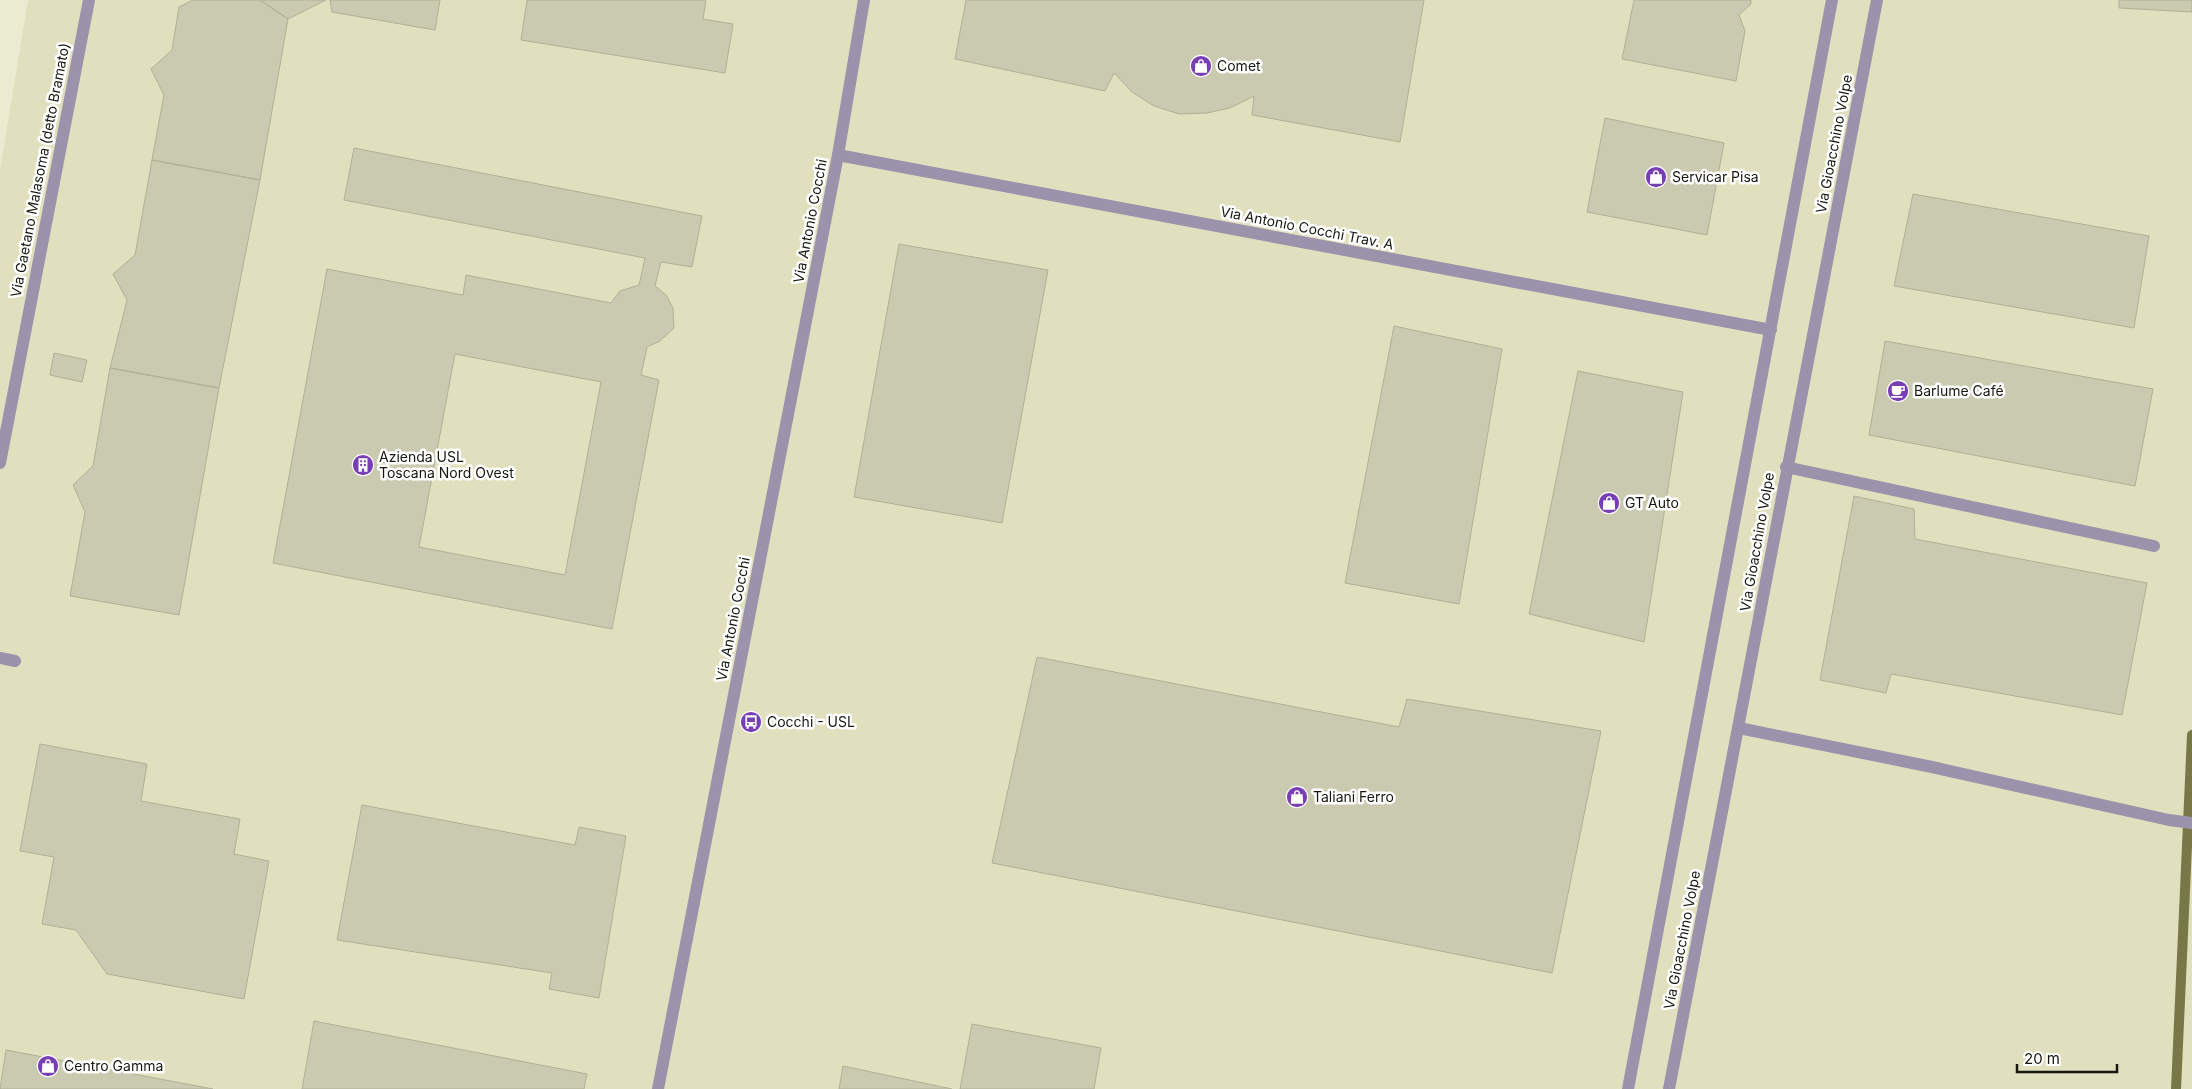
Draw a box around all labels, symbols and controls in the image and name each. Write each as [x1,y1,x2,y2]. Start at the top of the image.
street label: Via Gaetano Malasoma (detto Bramato) [6,41,73,299]
shop icon: Comet [1189,54,1213,78]
place label: Comet [1217,57,1261,74]
street label: Via Gioacchino Volpe [1812,73,1855,215]
street label: Via Antonio Cocchi [789,157,830,284]
shop icon: Servicar Pisa [1644,165,1668,189]
place label: Servicar Pisa [1672,168,1759,185]
street label: Via Antonio Cocchi Trav. A [1219,202,1395,253]
cafe icon: Barlume Café [1886,379,1910,403]
place label: Barlume Café [1914,382,2004,399]
place label: Azienda USL Toscana Nord Ovest [379,448,514,481]
building icon: Azienda USL Toscana Nord Ovest [351,453,375,477]
street label: Via Gioacchino Volpe [1736,471,1777,613]
shop icon: GT Auto [1597,491,1621,515]
place label: GT Auto [1625,494,1679,511]
street label: Via Antonio Cocchi [712,555,753,682]
bus stop icon: Cocchi - USL [739,710,763,734]
place label: Cocchi - USL [767,713,855,730]
shop icon: Taliani Ferro [1285,785,1309,809]
place label: Taliani Ferro [1313,788,1394,805]
street label: Via Gioacchino Volpe [1660,869,1703,1011]
scale bar [2017,1042,2117,1074]
text: 20 m [2024,1049,2060,1068]
shop icon: Centro Gamma [36,1054,60,1078]
place label: Centro Gamma [64,1057,163,1074]

